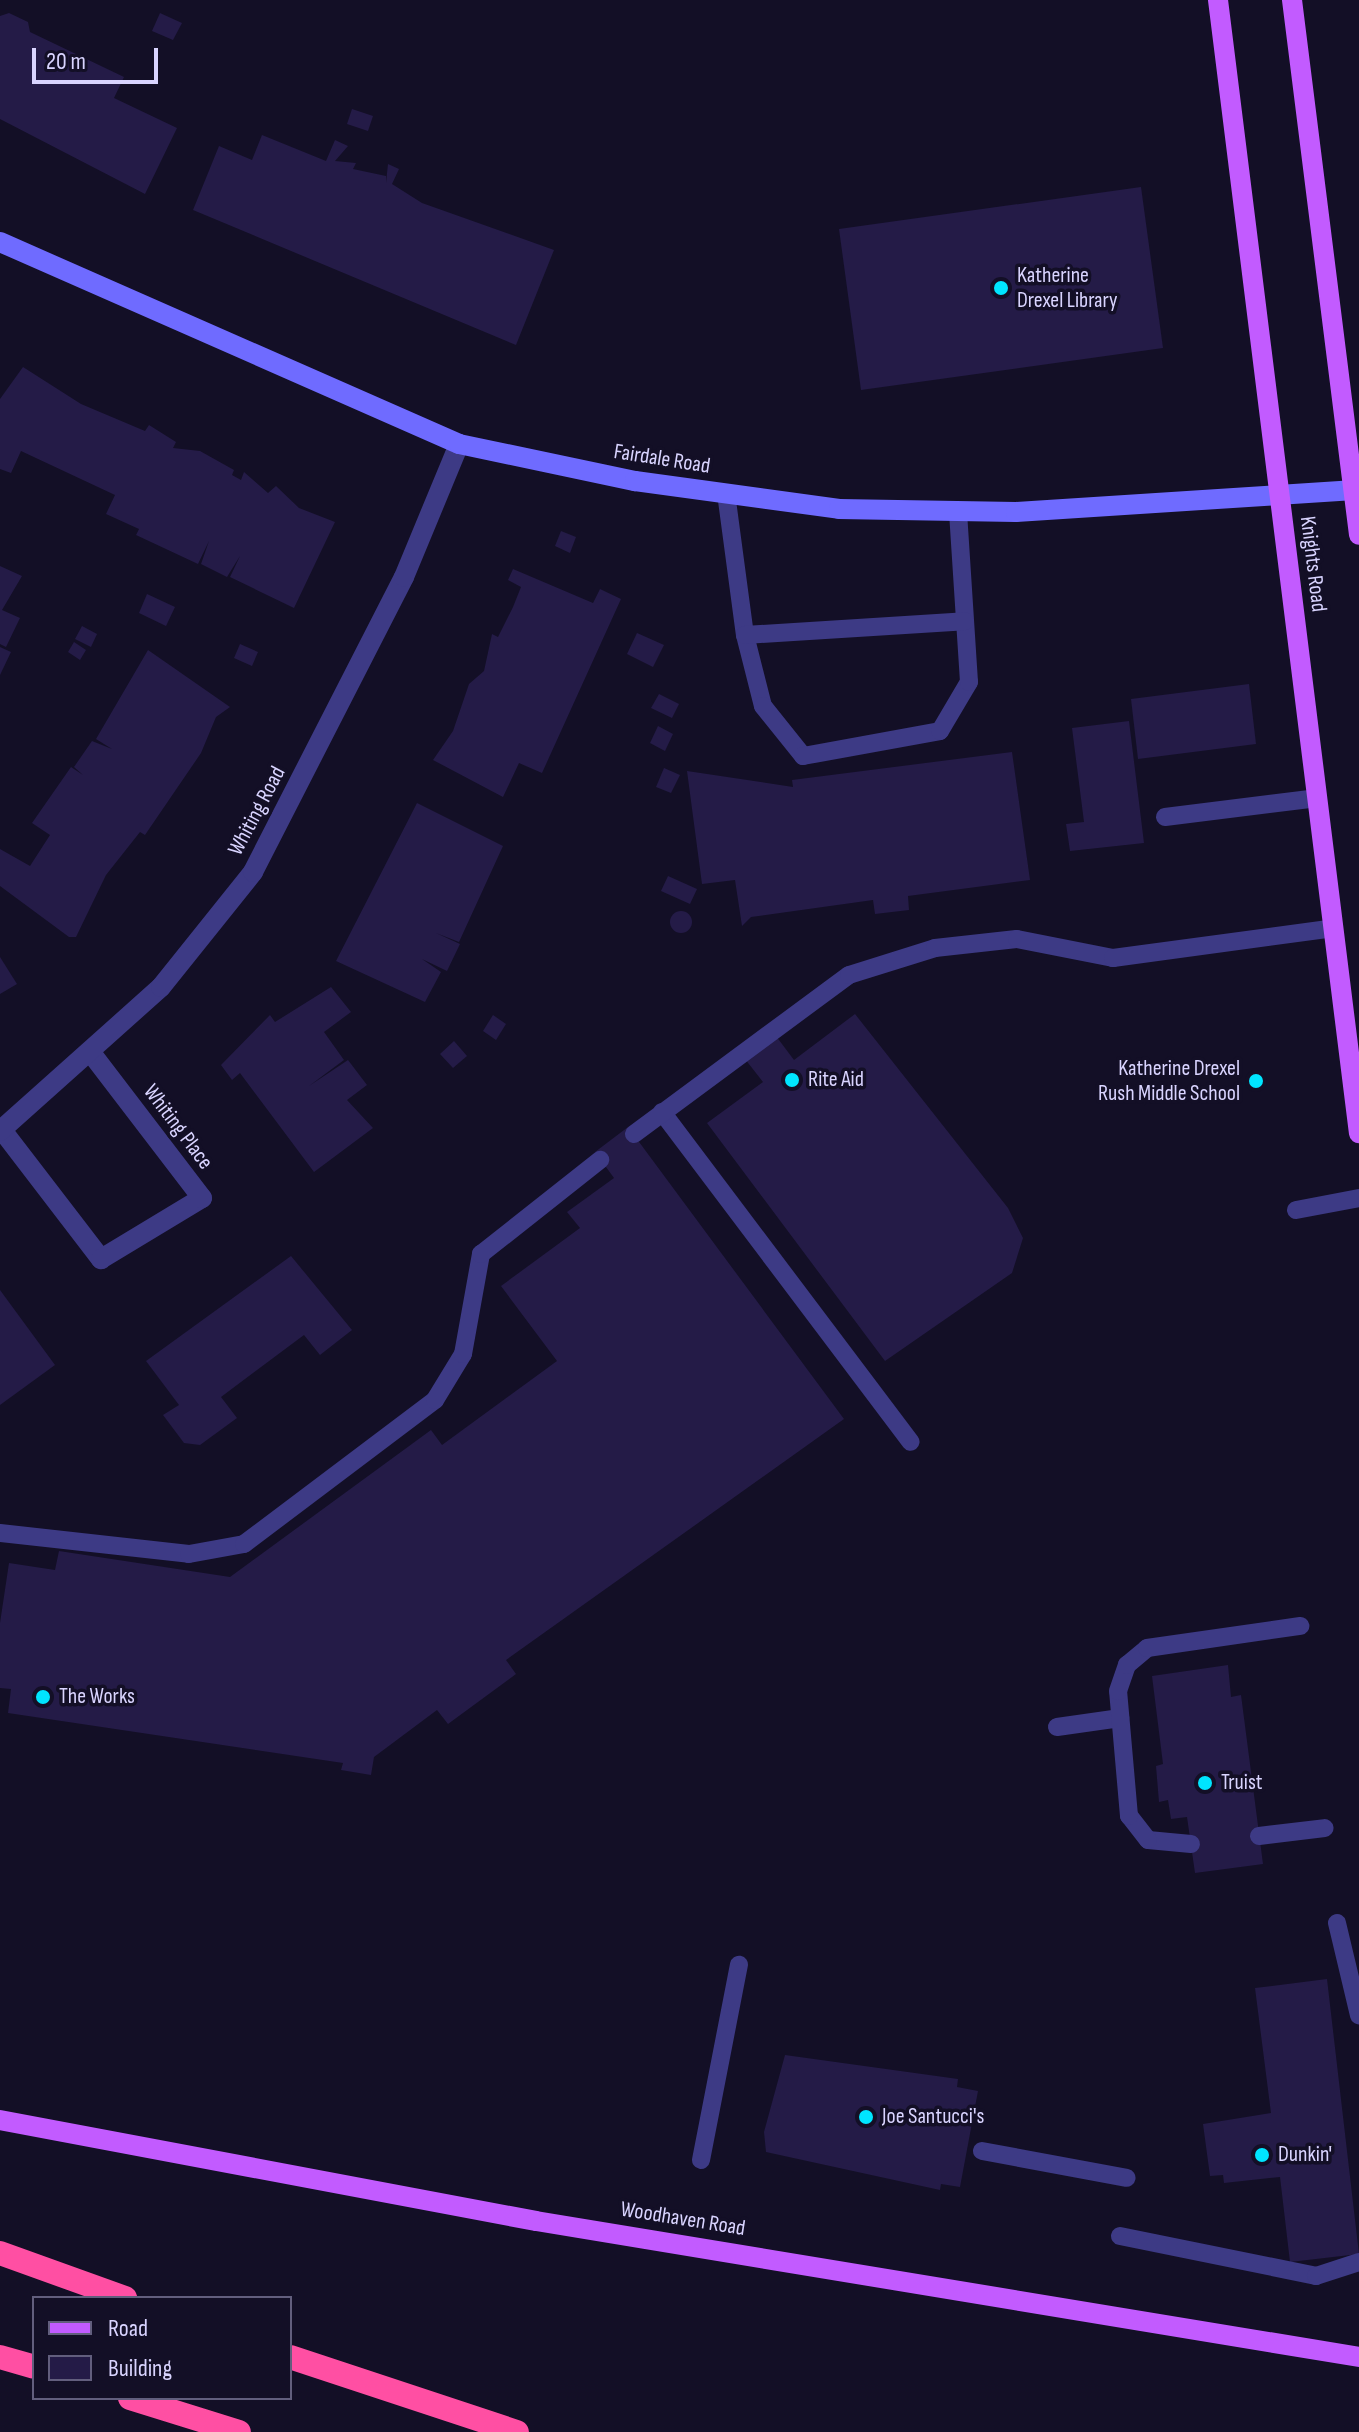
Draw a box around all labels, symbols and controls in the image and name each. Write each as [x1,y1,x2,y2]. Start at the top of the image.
scale bar [36,32,162,82]
text: 20 m [46,47,86,76]
place label: Katherine Drexel Library [1017,262,1118,314]
marker: Katherine Drexel Library [992,279,1010,297]
street label: Fairdale Road [612,438,712,480]
street label: Knights Road [1294,515,1332,613]
street label: Whiting Road [223,762,291,860]
place label: Katherine Drexel Rush Middle School [1098,1055,1240,1106]
place label: Rite Aid [808,1067,864,1093]
marker: Rite Aid [783,1071,801,1089]
marker: Katherine Drexel Rush Middle School [1247,1072,1265,1090]
street label: Whiting Place [137,1079,219,1175]
place label: The Works [59,1684,135,1710]
marker: The Works [34,1688,52,1706]
place label: Truist [1221,1770,1263,1796]
marker: Truist [1196,1774,1214,1792]
place label: Joe Santucci's [882,2104,984,2130]
marker: Joe Santucci's [857,2108,875,2126]
place label: Dunkin' [1278,2142,1332,2168]
marker: Dunkin' [1253,2146,1271,2164]
street label: Woodhaven Road [619,2196,747,2242]
legend [32,2296,292,2400]
text: Road [108,2314,148,2343]
text: Building [108,2354,172,2383]

